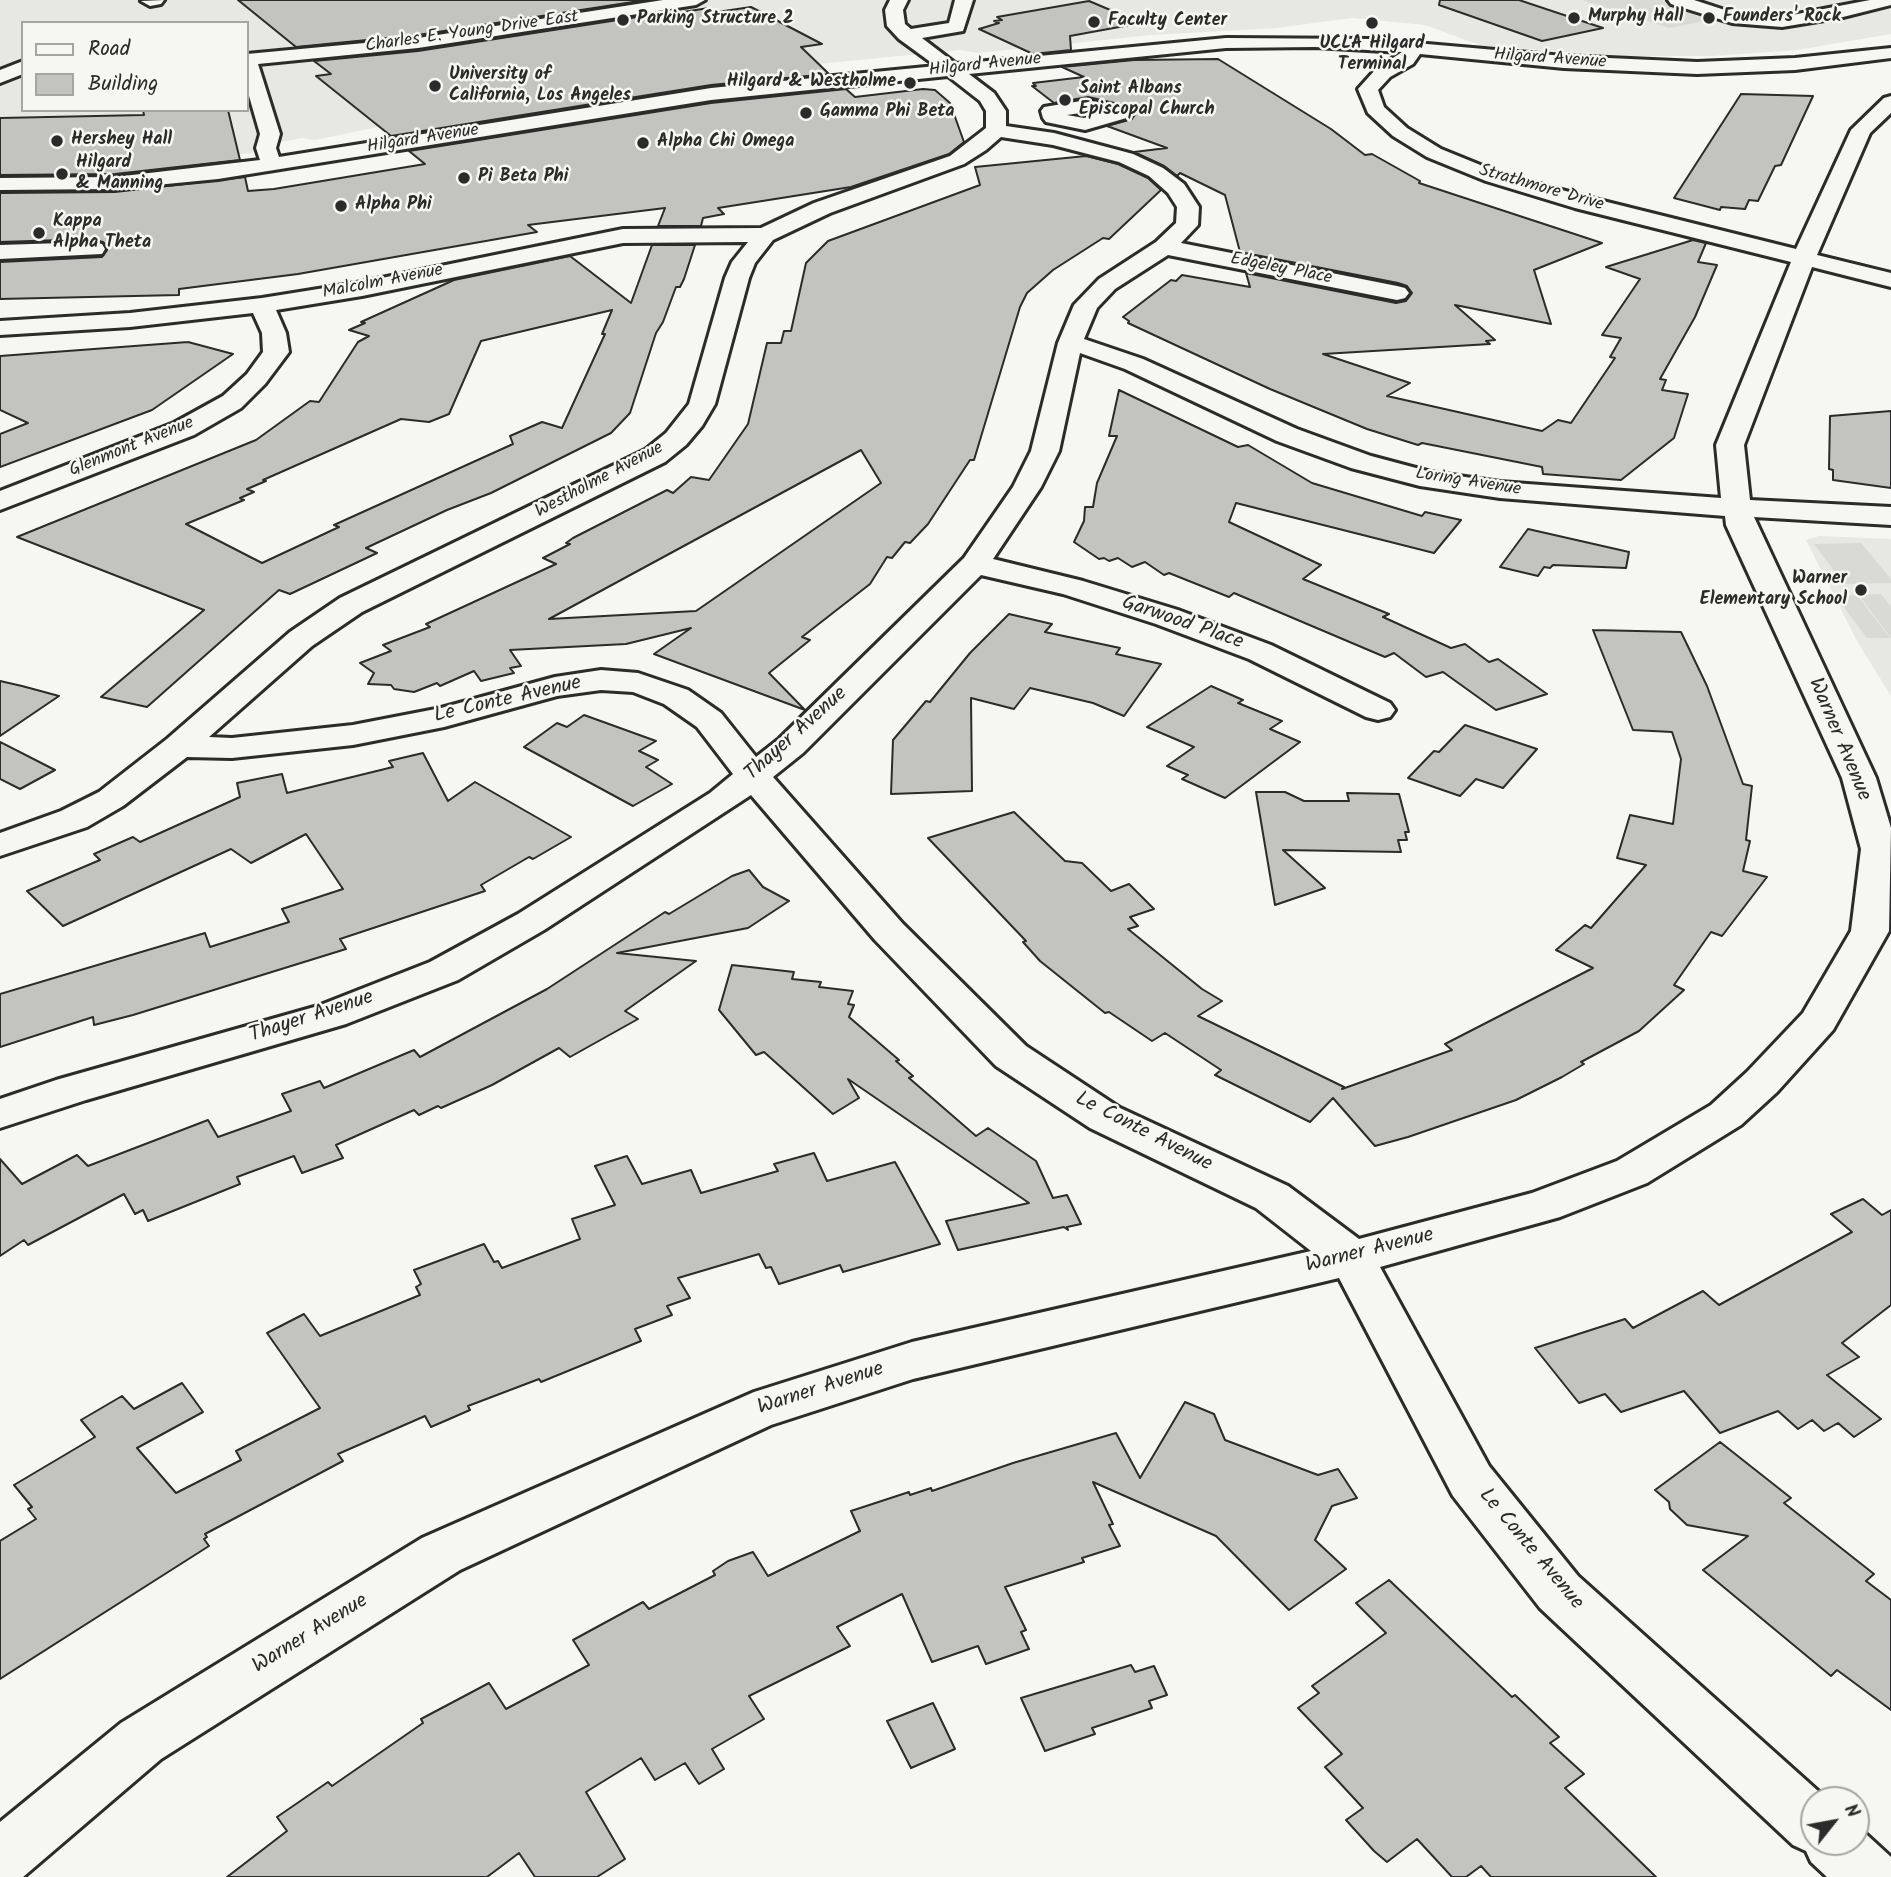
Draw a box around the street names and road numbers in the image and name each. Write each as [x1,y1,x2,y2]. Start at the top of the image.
street label: Charles E. Young Drive East [364,7,580,59]
street label: Hilgard Avenue [1493,45,1607,75]
street label: Hilgard Avenue [928,49,1042,83]
street label: Hilgard Avenue [366,121,480,159]
street label: Strathmore Drive [1476,161,1606,217]
street label: Edgeley Place [1228,250,1334,290]
street label: Malcolm Avenue [321,261,445,305]
street label: Glenmont Avenue [67,413,197,483]
street label: Westholme Avenue [532,438,668,524]
street label: Loring Avenue [1414,464,1522,502]
street label: Garwood Place [1118,591,1246,657]
street label: Le Conte Avenue [432,672,584,730]
street label: Warner Avenue [1801,675,1875,805]
street label: Thayer Avenue [741,683,853,787]
street label: Thayer Avenue [247,986,377,1050]
street label: Le Conte Avenue [1070,1088,1216,1178]
street label: Warner Avenue [1303,1224,1437,1280]
street label: Warner Avenue [755,1358,887,1422]
street label: Le Conte Avenue [1472,1484,1588,1616]
street label: Warner Avenue [249,1590,373,1680]

